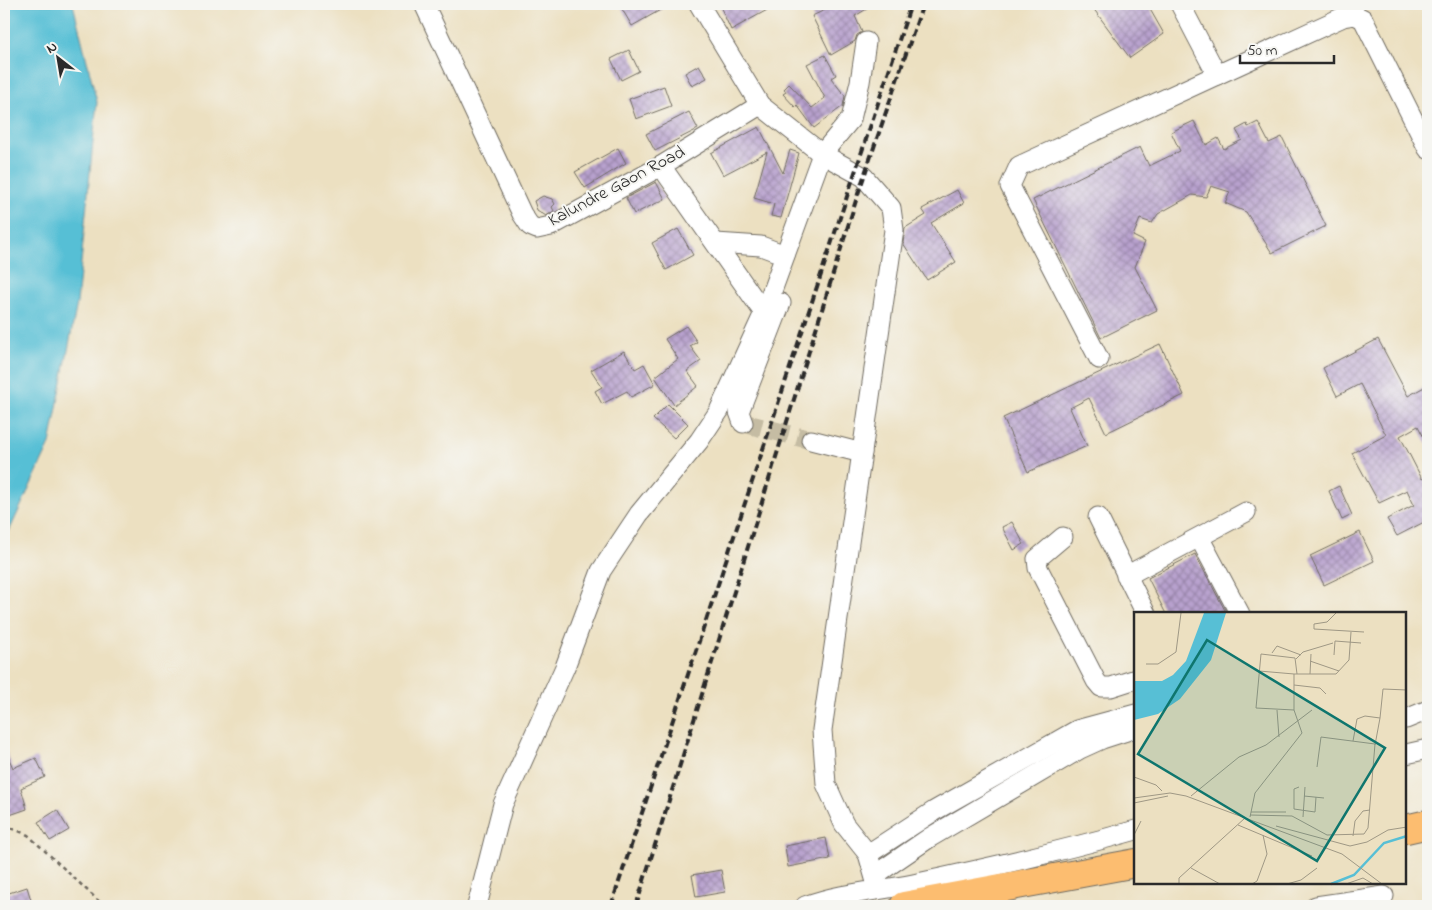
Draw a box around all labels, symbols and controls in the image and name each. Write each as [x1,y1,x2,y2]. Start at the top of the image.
north arrow [32,32,82,82]
scale bar [1240,32,1333,64]
text: N [43,37,62,60]
text: 50 m [1247,40,1278,62]
street label: Kalundre Gaon Road [544,140,690,234]
inset map [1134,612,1407,885]

